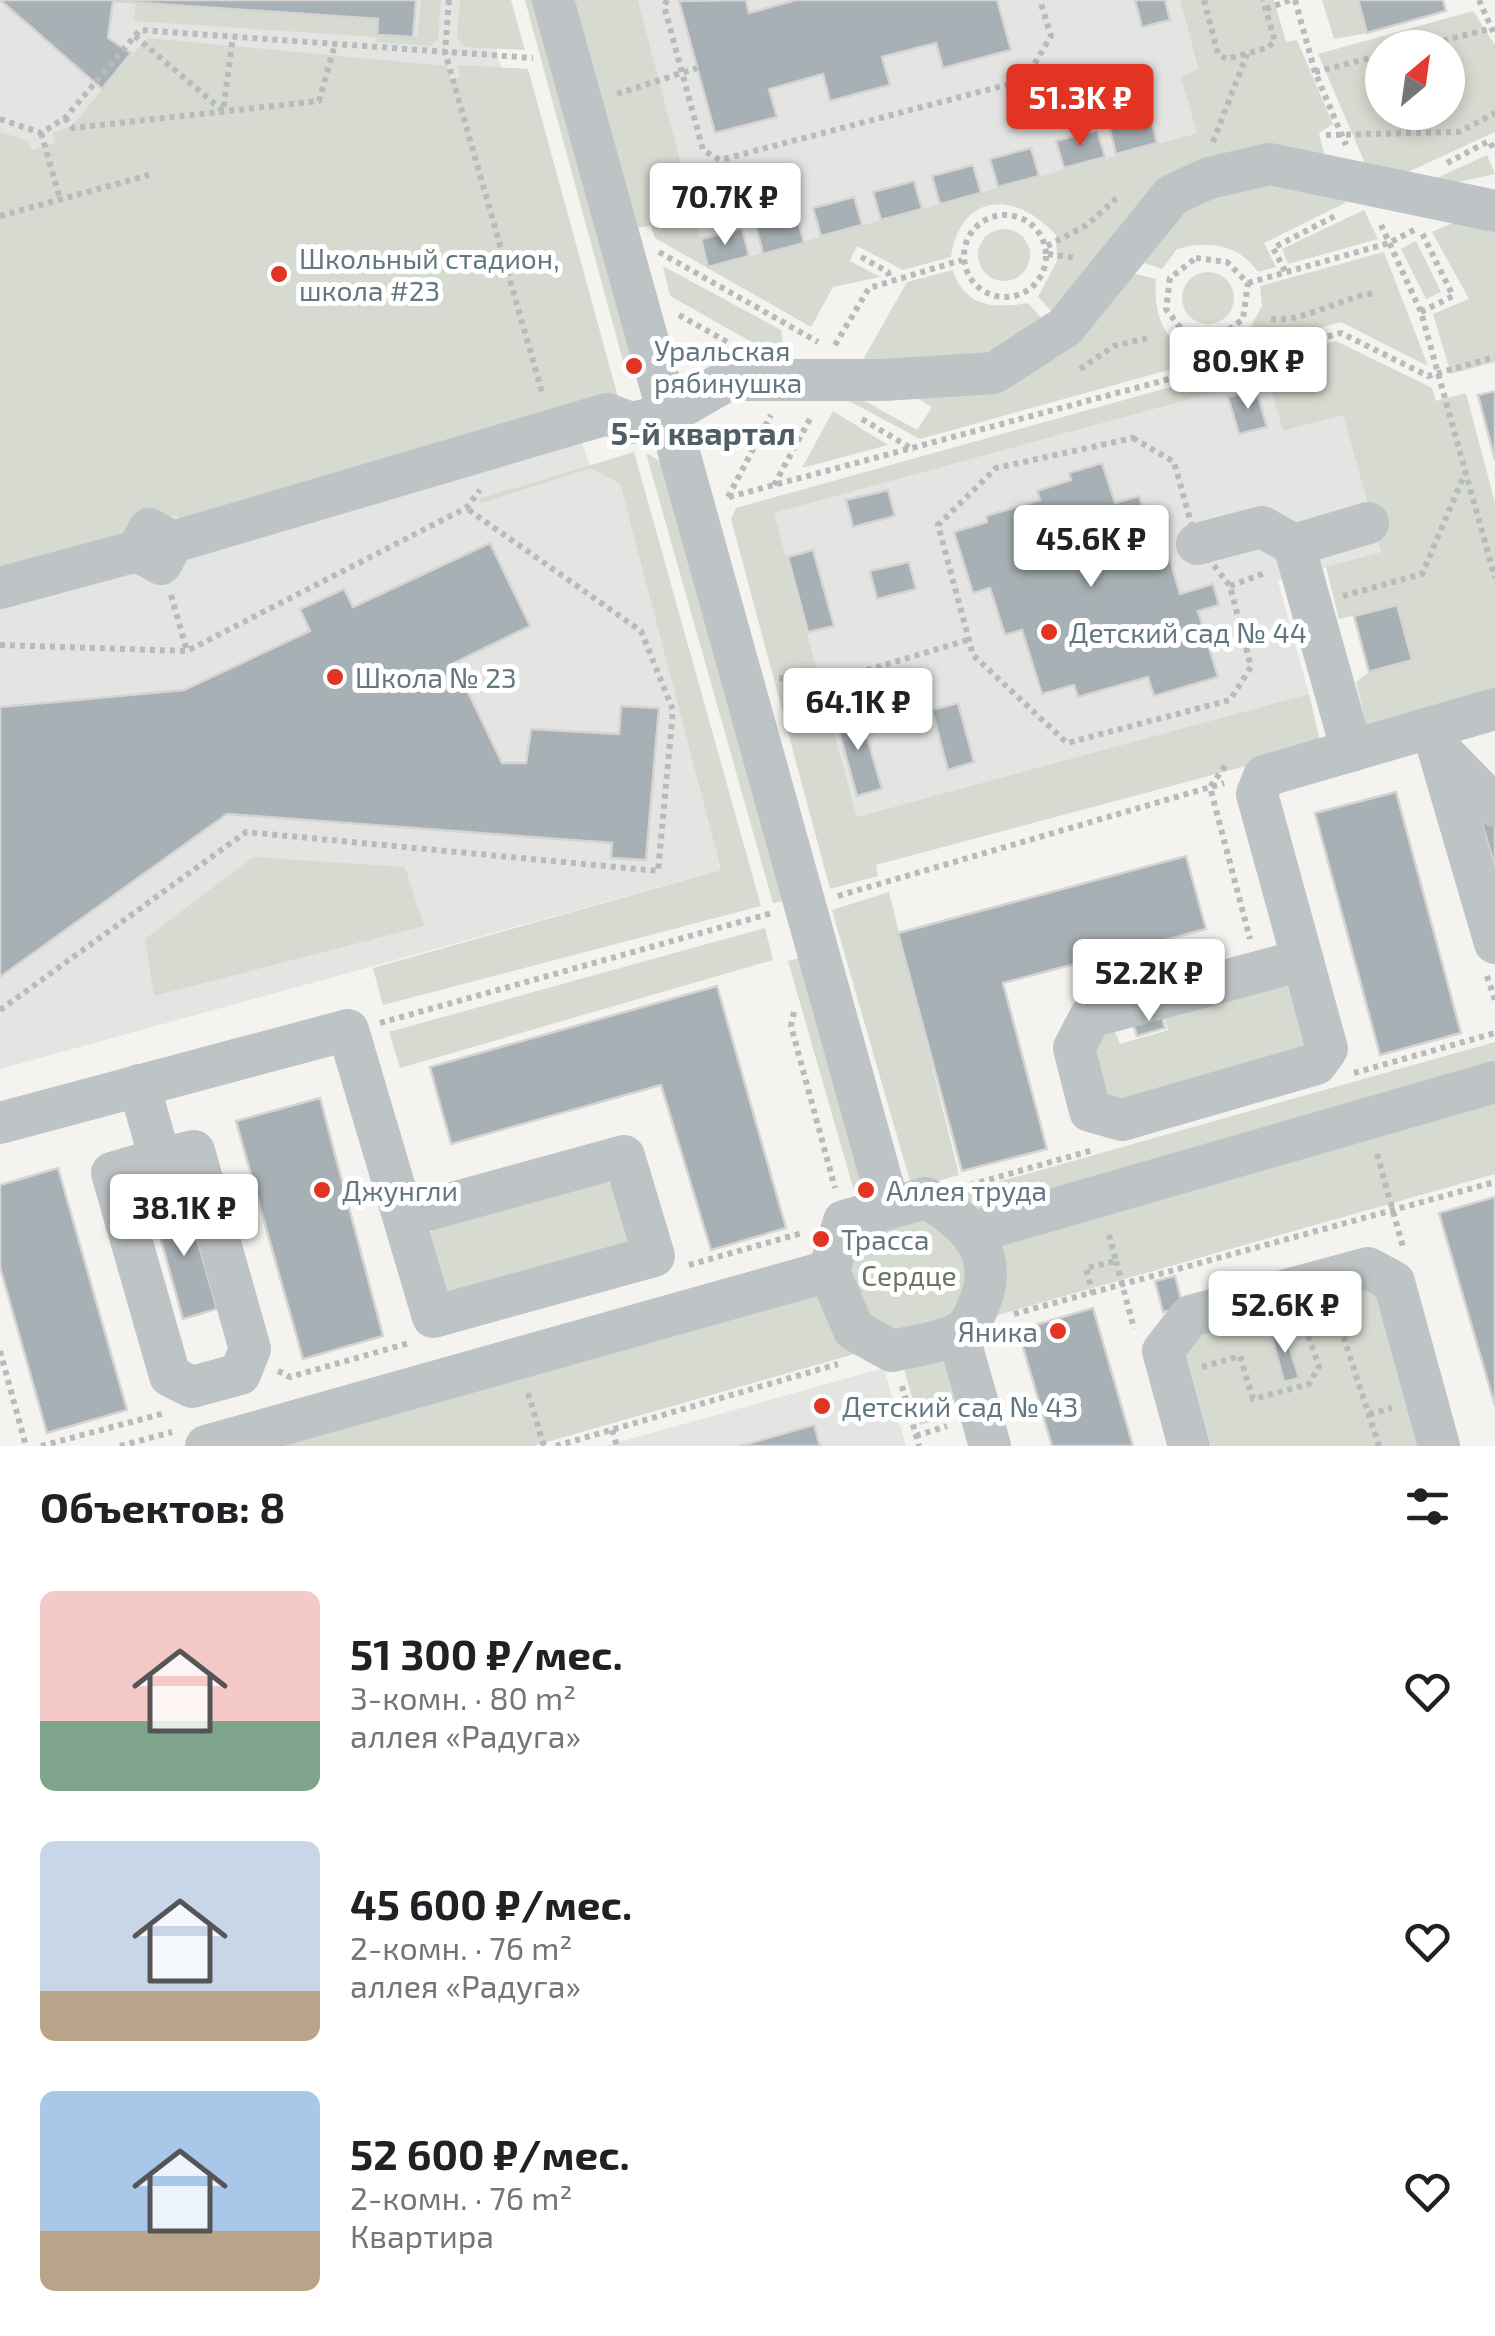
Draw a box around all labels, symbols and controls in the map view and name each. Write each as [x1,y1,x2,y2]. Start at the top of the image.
north arrow [1365,30,1465,130]
map controls [1365,30,1465,130]
pin: 51.3K ₽ [988,64,1172,149]
text: 51.3K ₽ [1028,77,1132,115]
pin: 70.7K ₽ [633,163,817,248]
text: 70.7K ₽ [672,176,778,214]
place label: Школьный стадион, школа #23 [299,241,560,307]
marker: Школьный стадион, школа #23 [268,263,290,285]
pin: 80.9K ₽ [1156,327,1340,412]
place label: Уральская рябинушка [654,333,802,399]
text: 80.9K ₽ [1192,340,1304,378]
marker: Уральская рябинушка [623,355,645,377]
district label: 5-й квартал [610,413,796,451]
pin: 45.6K ₽ [999,505,1183,590]
text: 45.6K ₽ [1036,518,1146,556]
place label: Детский сад № 44 [1069,615,1307,649]
marker: Детский сад № 44 [1038,621,1060,643]
place label: Школа № 23 [355,660,517,694]
marker: Школа № 23 [324,666,346,688]
pin: 64.1K ₽ [766,668,950,753]
text: 64.1K ₽ [805,681,911,719]
pin: 52.2K ₽ [1057,939,1241,1024]
text: 52.2K ₽ [1095,952,1203,990]
place label: Джунгли [342,1173,458,1207]
place label: Аллея труда [886,1173,1047,1207]
pin: 38.1K ₽ [92,1174,276,1259]
marker: Джунгли [311,1179,333,1201]
marker: Аллея труда [855,1179,877,1201]
text: 38.1K ₽ [132,1187,236,1225]
place label: Трасса [841,1222,929,1256]
marker: Трасса [810,1228,832,1250]
park label: Сердце [861,1258,957,1292]
pin: 52.6K ₽ [1193,1271,1377,1356]
text: 52.6K ₽ [1231,1284,1339,1322]
place label: Яника [958,1314,1038,1348]
marker: Яника [1047,1320,1069,1342]
place label: Детский сад № 43 [842,1389,1078,1423]
marker: Детский сад № 43 [811,1395,833,1417]
icon: filters [1400,1479,1455,1534]
text: Объектов: 8 [40,1481,285,1531]
text: 51 300 ₽/мес. [350,1628,623,1678]
icon: home [120,1631,240,1751]
icon: heart [1400,1664,1455,1719]
text: 3-комн. · 80 m² [350,1678,576,1716]
text: аллея «Радуга» [350,1716,581,1754]
text: 45 600 ₽/мес. [350,1878,632,1928]
icon: home [120,1881,240,2001]
icon: heart [1400,1914,1455,1969]
text: 2-комн. · 76 m² [350,1928,572,1966]
text: аллея «Радуга» [350,1966,581,2004]
text: 52 600 ₽/мес. [350,2128,630,2178]
icon: home [120,2131,240,2251]
icon: heart [1400,2164,1455,2219]
text: 2-комн. · 76 m² [350,2178,572,2216]
text: Квартира [350,2216,494,2254]

